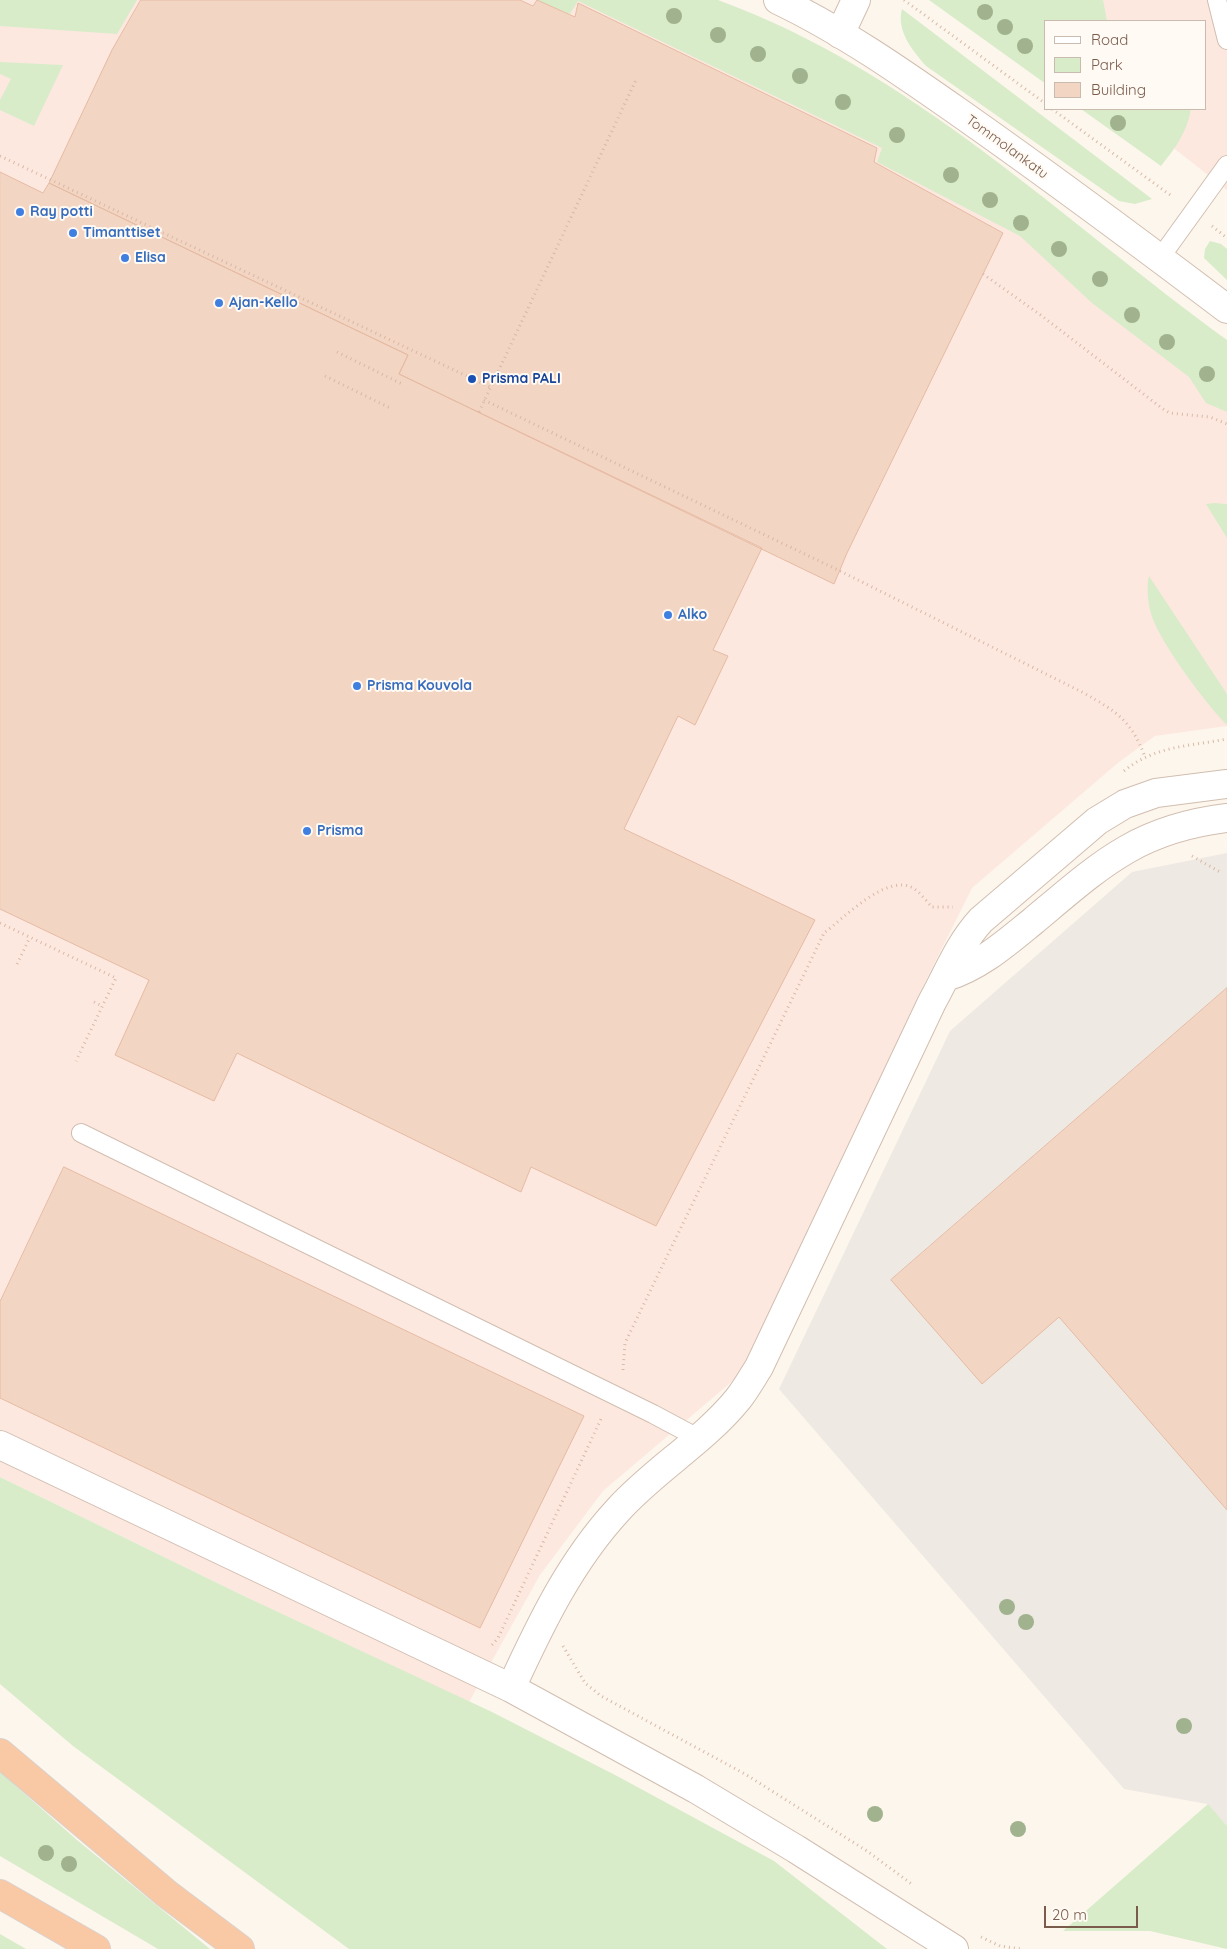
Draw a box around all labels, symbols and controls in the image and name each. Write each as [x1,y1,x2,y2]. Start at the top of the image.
legend [1044,20,1207,110]
text: Road [1091,30,1128,49]
text: Park [1091,55,1123,74]
text: Building [1091,80,1146,99]
street label: Tommolankatu [963,112,1051,182]
place label: Ray potti [30,204,93,220]
marker: Ray potti [14,206,26,218]
place label: Timanttiset [83,225,161,241]
marker: Timanttiset [67,227,79,239]
place label: Elisa [135,250,166,266]
marker: Elisa [119,252,131,264]
place label: Ajan-Kello [229,295,298,311]
marker: Ajan-Kello [213,297,225,309]
place label: Prisma PALI [482,371,561,387]
marker: Prisma PALI [466,373,478,385]
place label: Alko [678,607,707,623]
marker: Alko [662,609,674,621]
place label: Prisma Kouvola [367,678,472,694]
marker: Prisma Kouvola [351,680,363,692]
place label: Prisma [317,823,363,839]
marker: Prisma [301,825,313,837]
scale bar [1047,1896,1141,1928]
text: 20 m [1052,1905,1087,1924]

